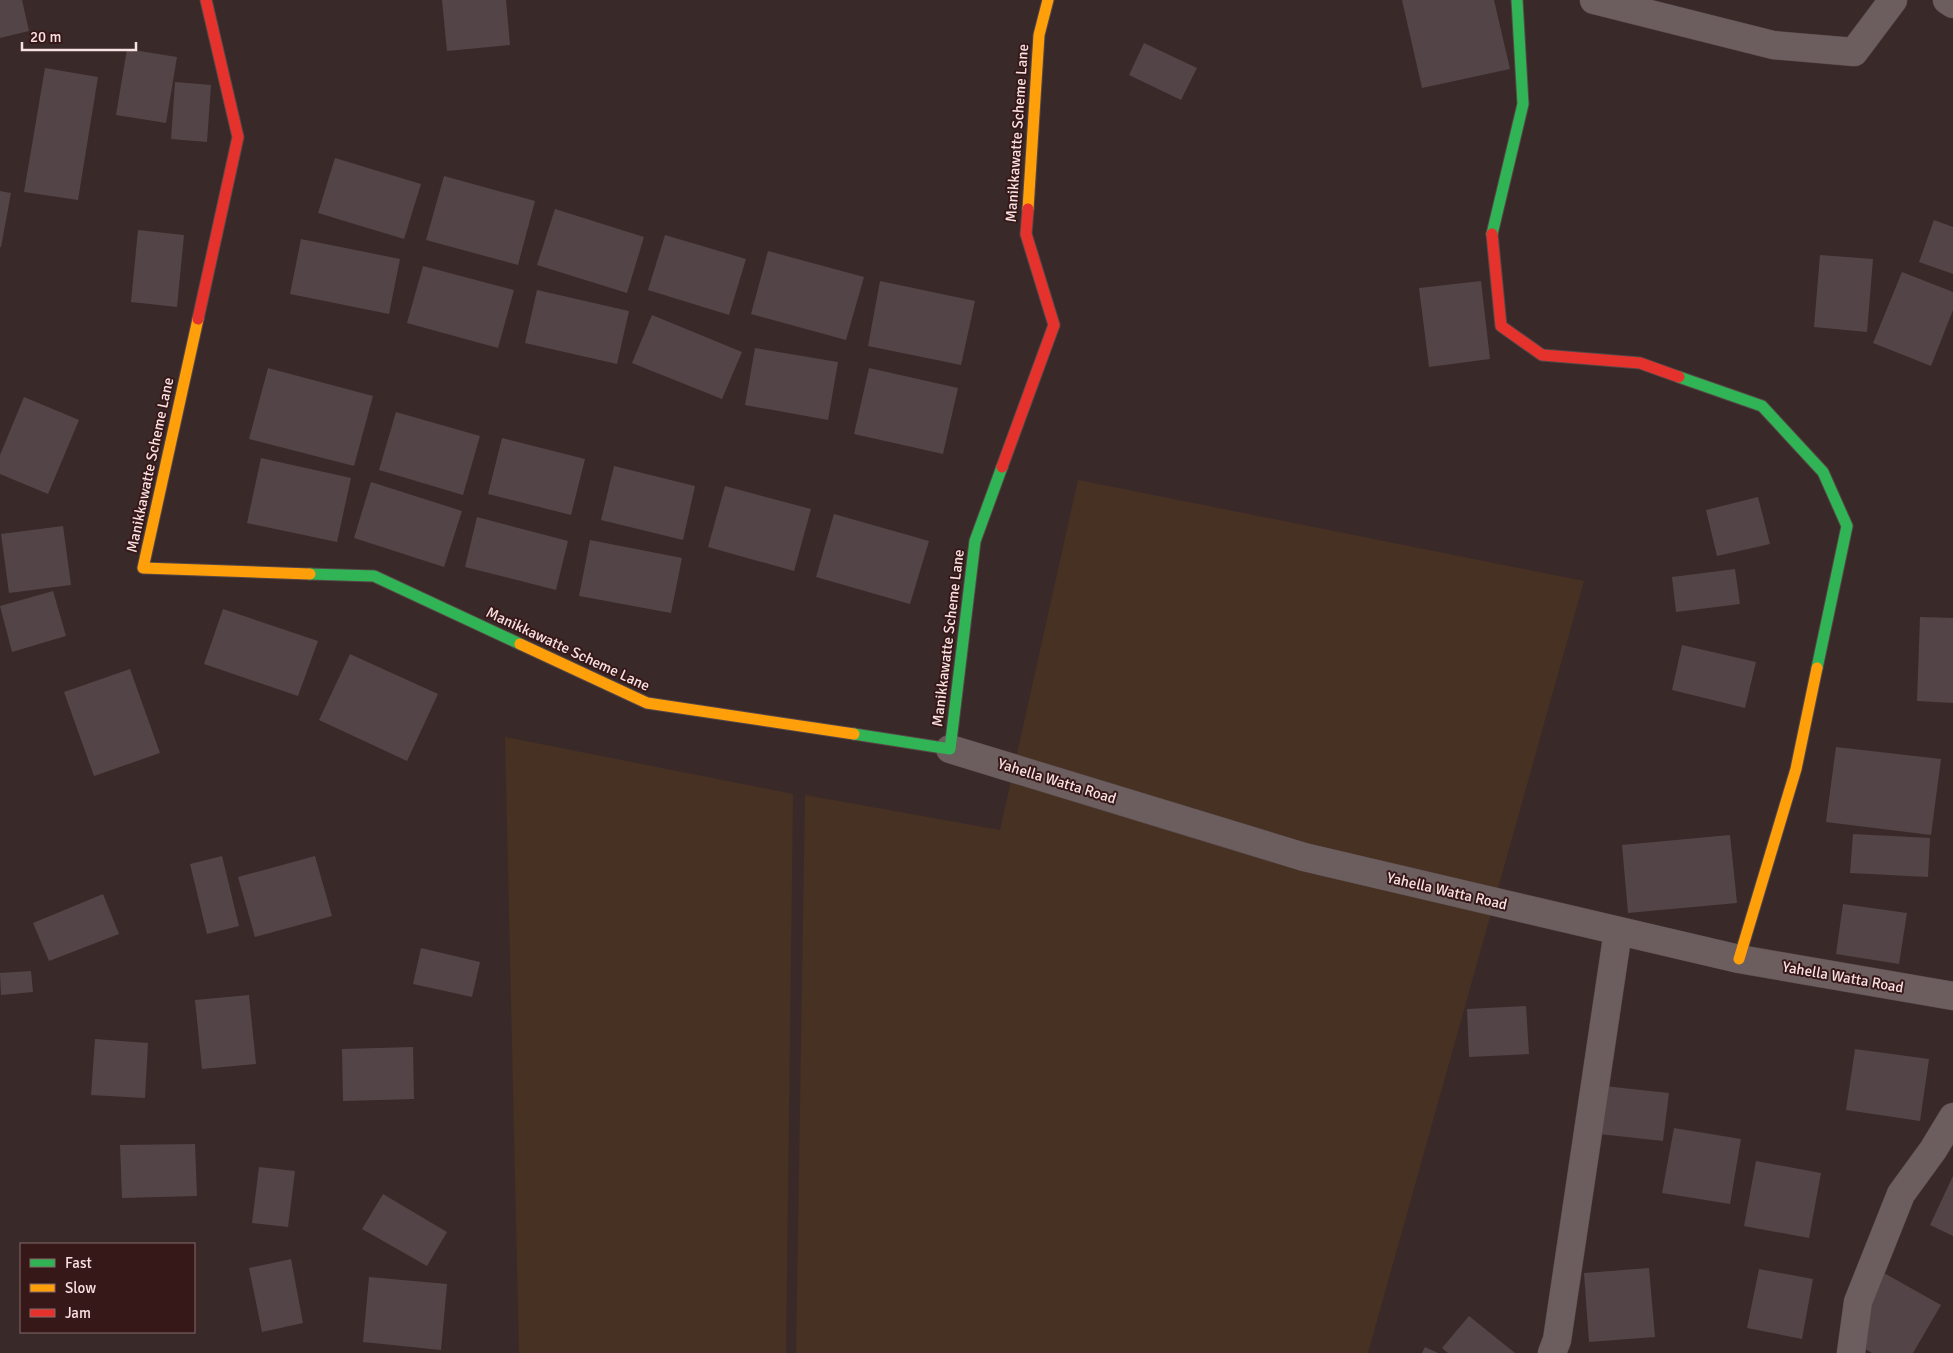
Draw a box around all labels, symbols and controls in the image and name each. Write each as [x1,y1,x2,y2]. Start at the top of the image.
scale bar [22,20,136,52]
text: 20 m [30,28,61,46]
street label: Manikkawatte Scheme Lane [1002,43,1032,223]
street label: Manikkawatte Scheme Lane [123,376,177,554]
street label: Manikkawatte Scheme Lane [928,548,968,728]
street label: Manikkawatte Scheme Lane [483,603,653,695]
street label: Yahella Watta Road [996,754,1118,808]
street label: Yahella Watta Road [1385,868,1509,914]
street label: Yahella Watta Road [1781,957,1905,997]
legend [20,1243,195,1333]
text: Fast [65,1254,92,1272]
text: Slow [65,1279,96,1297]
text: Jam [65,1304,91,1322]

